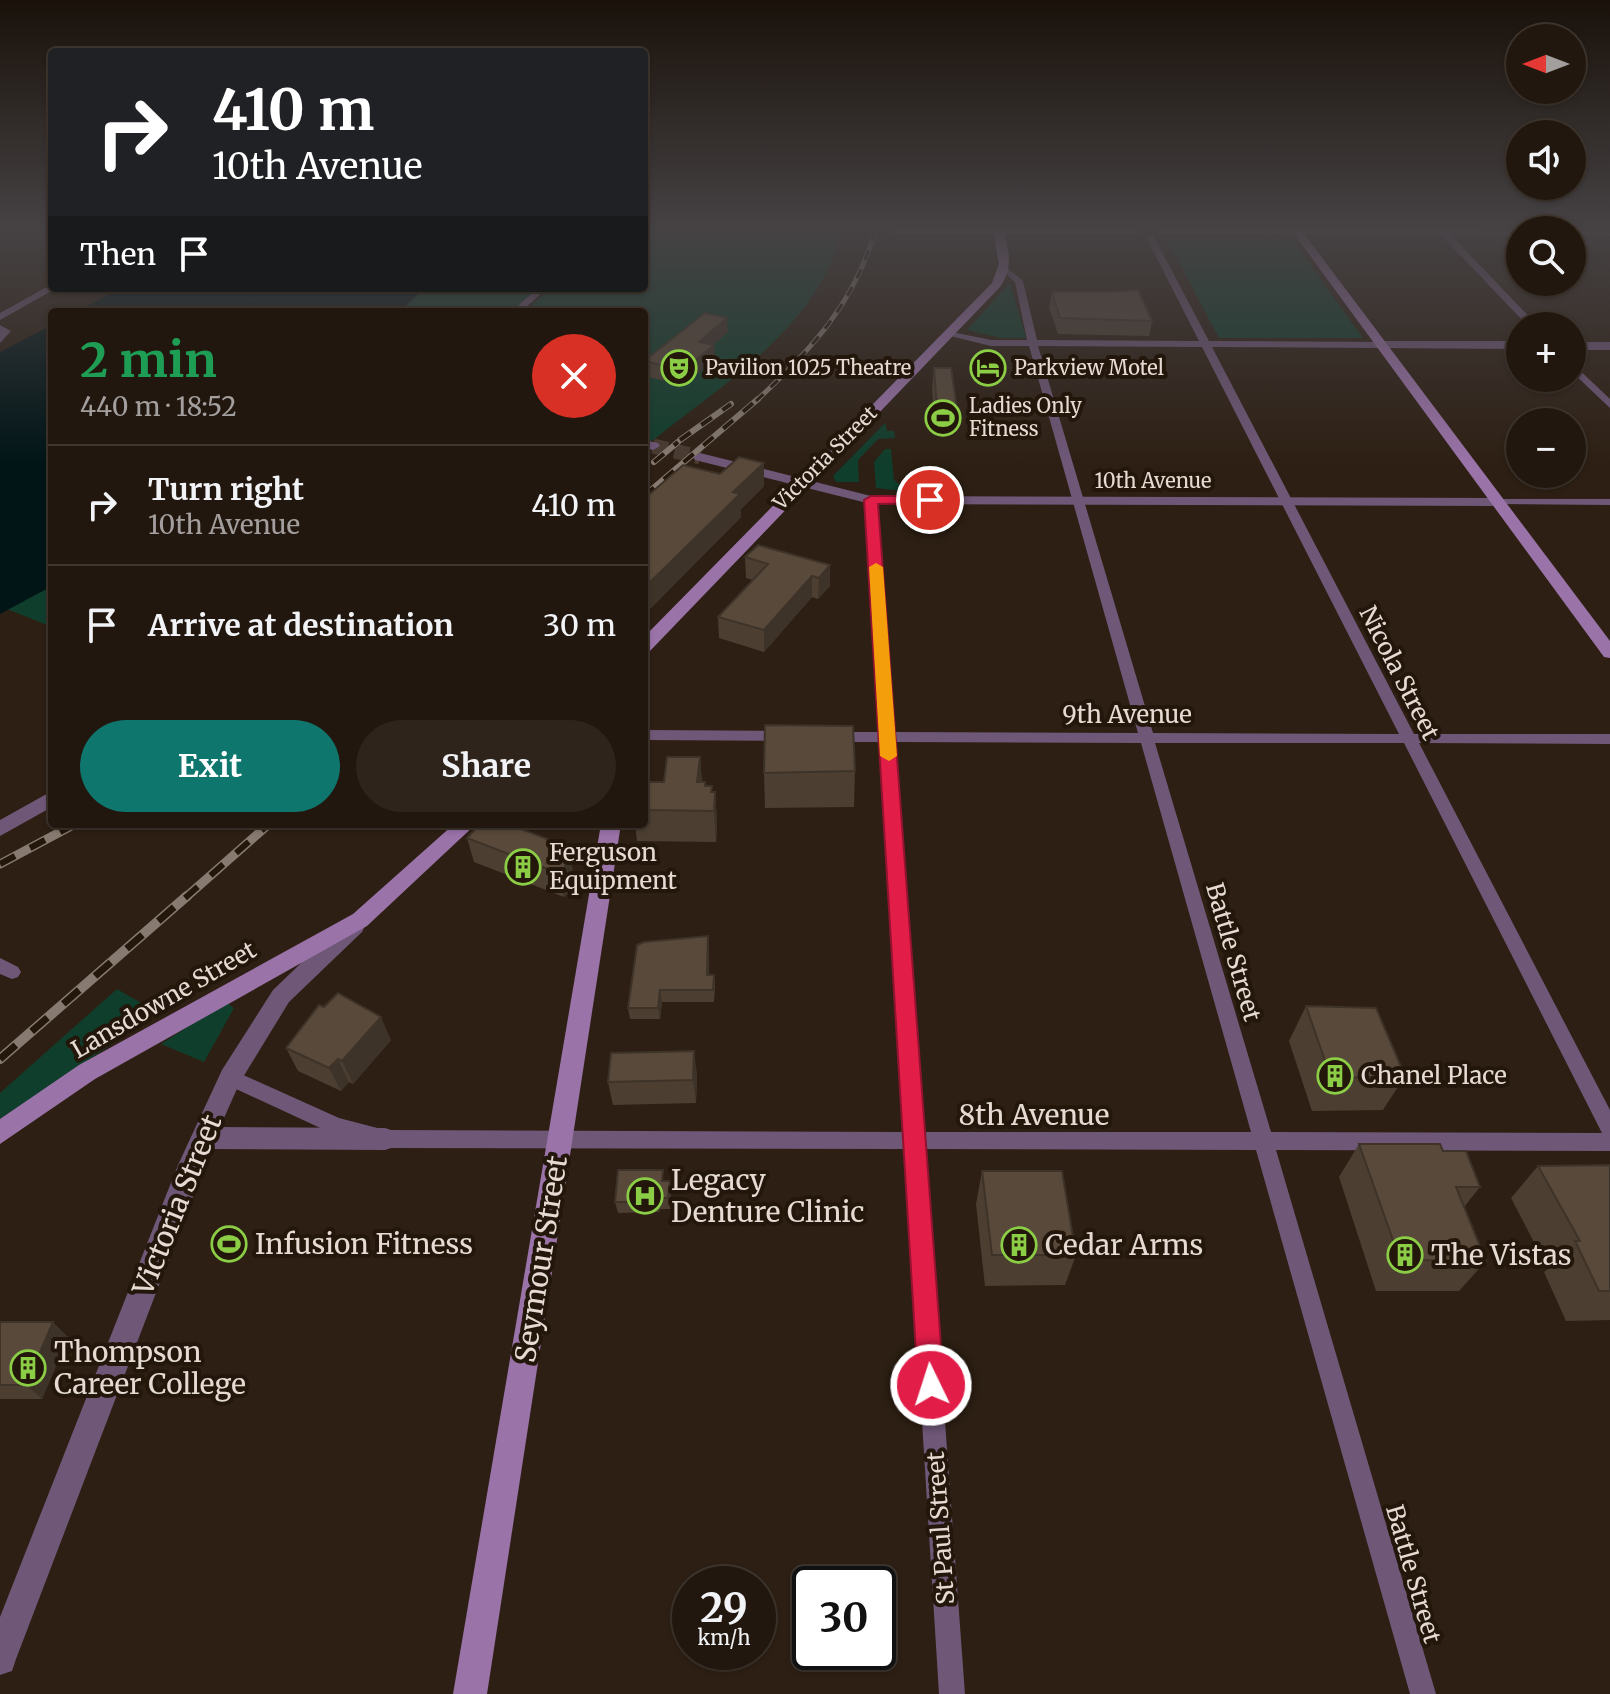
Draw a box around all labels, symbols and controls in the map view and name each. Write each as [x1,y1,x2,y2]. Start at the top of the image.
north arrow [1506,24,1586,104]
map controls [1506,24,1586,488]
text: 410 m [212,75,374,145]
icon: right [80,80,184,184]
button: sound [1506,120,1586,200]
text: 10th Avenue [212,144,422,189]
button: search [1506,216,1586,296]
icon: arrive [172,232,216,276]
text: Then [80,235,156,273]
button: + [1506,312,1586,392]
text: 2 min [80,330,217,390]
button: close [532,334,616,418]
theatre icon: Pavilion 1025 Theatre [660,349,698,387]
hotel icon: Parkview Motel [969,349,1007,387]
place label: Pavilion 1025 Theatre [705,355,911,380]
place label: Parkview Motel [1014,355,1164,380]
text: 440 m · 18:52 [80,390,237,423]
place label: Ladies Only Fitness [969,393,1082,441]
sports icon: Ladies Only Fitness [924,399,962,437]
street label: Victoria Street [767,400,882,516]
button: − [1506,408,1586,488]
pin [896,466,964,534]
street label: 10th Avenue [1095,468,1211,493]
text: Turn right [148,470,304,508]
icon: arrive [908,478,952,522]
icon: right [80,483,124,527]
text: 410 m [531,486,616,524]
text: 10th Avenue [148,508,300,541]
street label: Nicola Street [1352,601,1447,746]
icon: arrive [80,603,124,647]
text: Arrive at destination [148,606,454,644]
text: 30 m [543,606,616,644]
street label: 9th Avenue [1062,699,1192,730]
button: Exit [80,720,340,812]
button: Share [356,720,616,812]
place label: Ferguson Equipment [549,837,678,896]
building icon: Ferguson Equipment [504,848,542,886]
street label: Battle Street [1199,879,1268,1025]
street label: Lansdowne Street [66,934,262,1065]
building icon: Chanel Place [1316,1057,1354,1095]
place label: Chanel Place [1361,1060,1507,1091]
street label: 8th Avenue [959,1097,1109,1133]
street label: Victoria Street [124,1109,230,1301]
street label: Seymour Street [507,1153,575,1365]
place label: Legacy Denture Clinic [671,1162,864,1230]
hospital icon: Legacy Denture Clinic [626,1177,664,1215]
sports icon: Infusion Fitness [210,1225,248,1263]
place label: Infusion Fitness [255,1226,473,1262]
building icon: Cedar Arms [1000,1226,1038,1264]
place label: Cedar Arms [1045,1227,1203,1263]
building icon: The Vistas [1386,1236,1424,1274]
place label: The Vistas [1431,1237,1571,1273]
place label: Thompson Career College [54,1334,246,1402]
position arrow [889,1343,973,1427]
building icon: Thompson Career College [9,1349,47,1387]
street label: St Paul Street [920,1450,961,1606]
street label: Battle Street [1379,1501,1448,1647]
speed limit sign: 30 [792,1566,896,1670]
text: 29 [700,1583,748,1633]
text: km/h [698,1625,750,1650]

